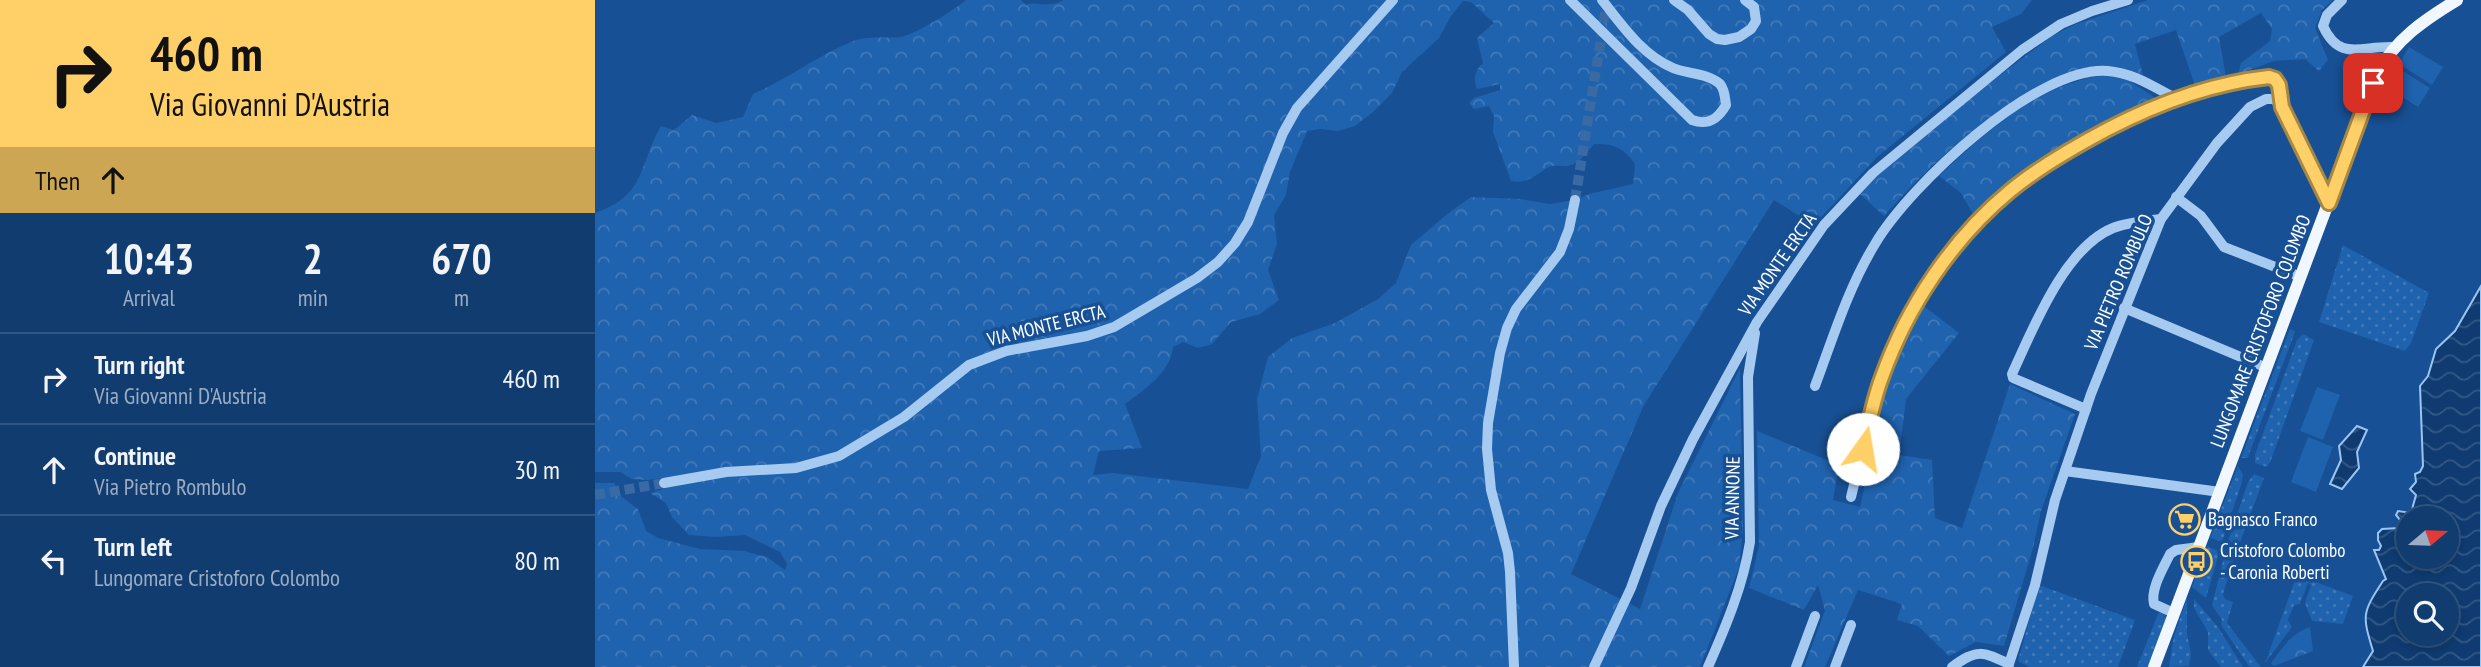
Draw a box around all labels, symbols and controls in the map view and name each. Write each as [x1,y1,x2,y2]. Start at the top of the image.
text: 460 m [150,21,263,85]
icon: right [35,28,126,119]
pin [2343,53,2403,113]
icon: arrive [2354,64,2392,102]
text: Via Giovanni D'Austria [150,83,390,125]
icon: ahead [94,161,132,199]
text: Then [35,164,80,197]
street label: VIA MONTE ERCTA [1732,208,1821,321]
street label: VIA PIETRO ROMBULO [2078,210,2157,355]
street label: LUNGOMARE CRISTOFORO COLOMBO [2204,211,2316,451]
text: 10:43 [103,231,194,286]
text: 2 [303,231,323,286]
text: 670 [431,231,492,286]
text: Arrival [123,283,175,312]
text: min [298,283,328,312]
text: m [454,283,469,312]
street label: VIA MONTE ERCTA [984,299,1107,351]
text: Turn right [94,348,185,381]
icon: right [35,360,73,398]
text: 460 m [502,362,560,395]
text: Via Giovanni D'Austria [94,381,267,410]
position arrow [1826,412,1900,486]
text: Continue [94,439,176,472]
icon: ahead [35,451,73,489]
text: 30 m [514,453,560,486]
street label: VIA ANNONE [1719,456,1745,541]
text: Via Pietro Rombulo [94,472,246,501]
supermarket icon: Bagnasco Franco [2168,502,2202,536]
north arrow [2396,506,2459,569]
map controls [2396,506,2459,646]
place label: Bagnasco Franco [2208,507,2317,531]
text: Turn left [94,530,172,563]
place label: Cristoforo Colombo - Caronia Roberti [2220,538,2346,584]
icon: left [35,542,73,580]
text: 80 m [514,544,560,577]
bus stop icon: Cristoforo Colombo - Caronia Roberti [2180,544,2214,578]
text: Lungomare Cristoforo Colombo [94,563,340,592]
button: search [2396,583,2459,646]

